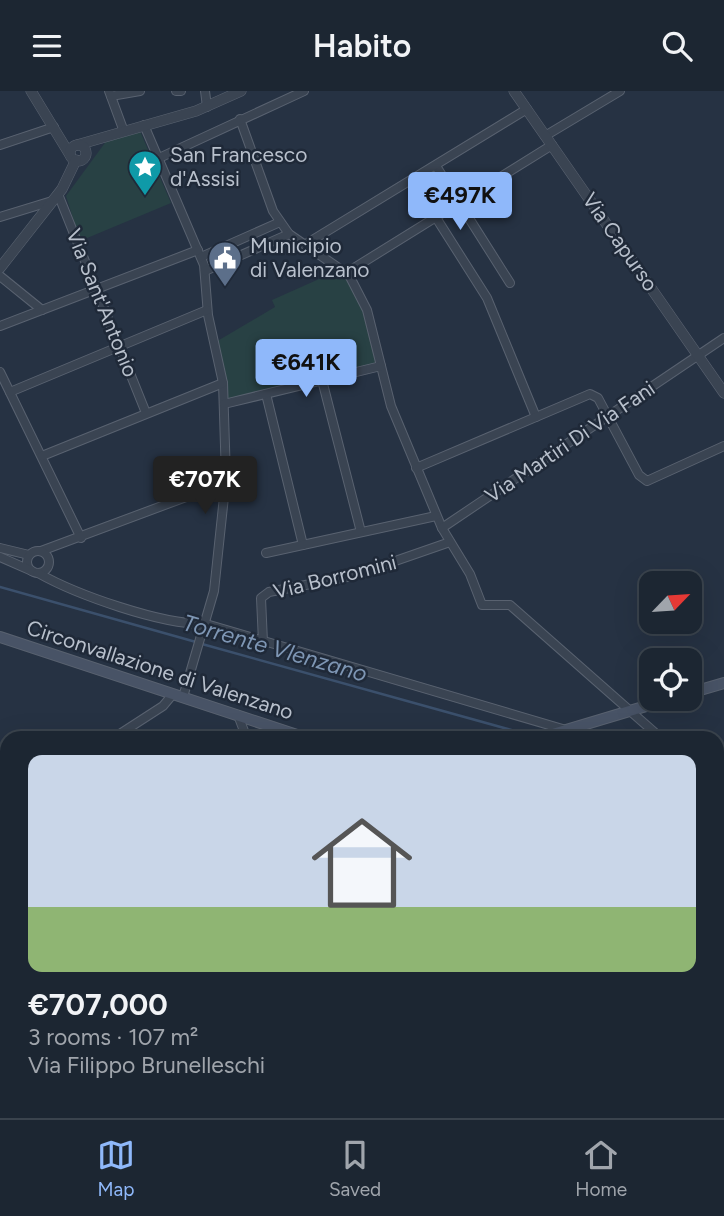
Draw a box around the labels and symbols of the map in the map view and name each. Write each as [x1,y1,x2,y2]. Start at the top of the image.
place label: San Francesco d'Assisi [170,142,307,191]
place icon: San Francesco d'Assisi [126,148,164,197]
pin: €497K [411,173,509,232]
street label: Via Capurso [577,188,663,296]
street label: Via Sant'Antonio [61,225,144,381]
place label: Municipio di Valenzano [250,233,370,282]
public building icon: Municipio di Valenzano [206,239,244,288]
pin: €641K [257,339,355,399]
street label: Via Martiri Di Via Fani [480,376,659,508]
pin: €707K [156,457,254,516]
street label: Via Borromini [271,549,399,604]
north arrow [639,571,702,633]
water label: Torrente Vlenzano [180,608,370,688]
street label: Circonvallazione di Valenzano [24,615,297,724]

